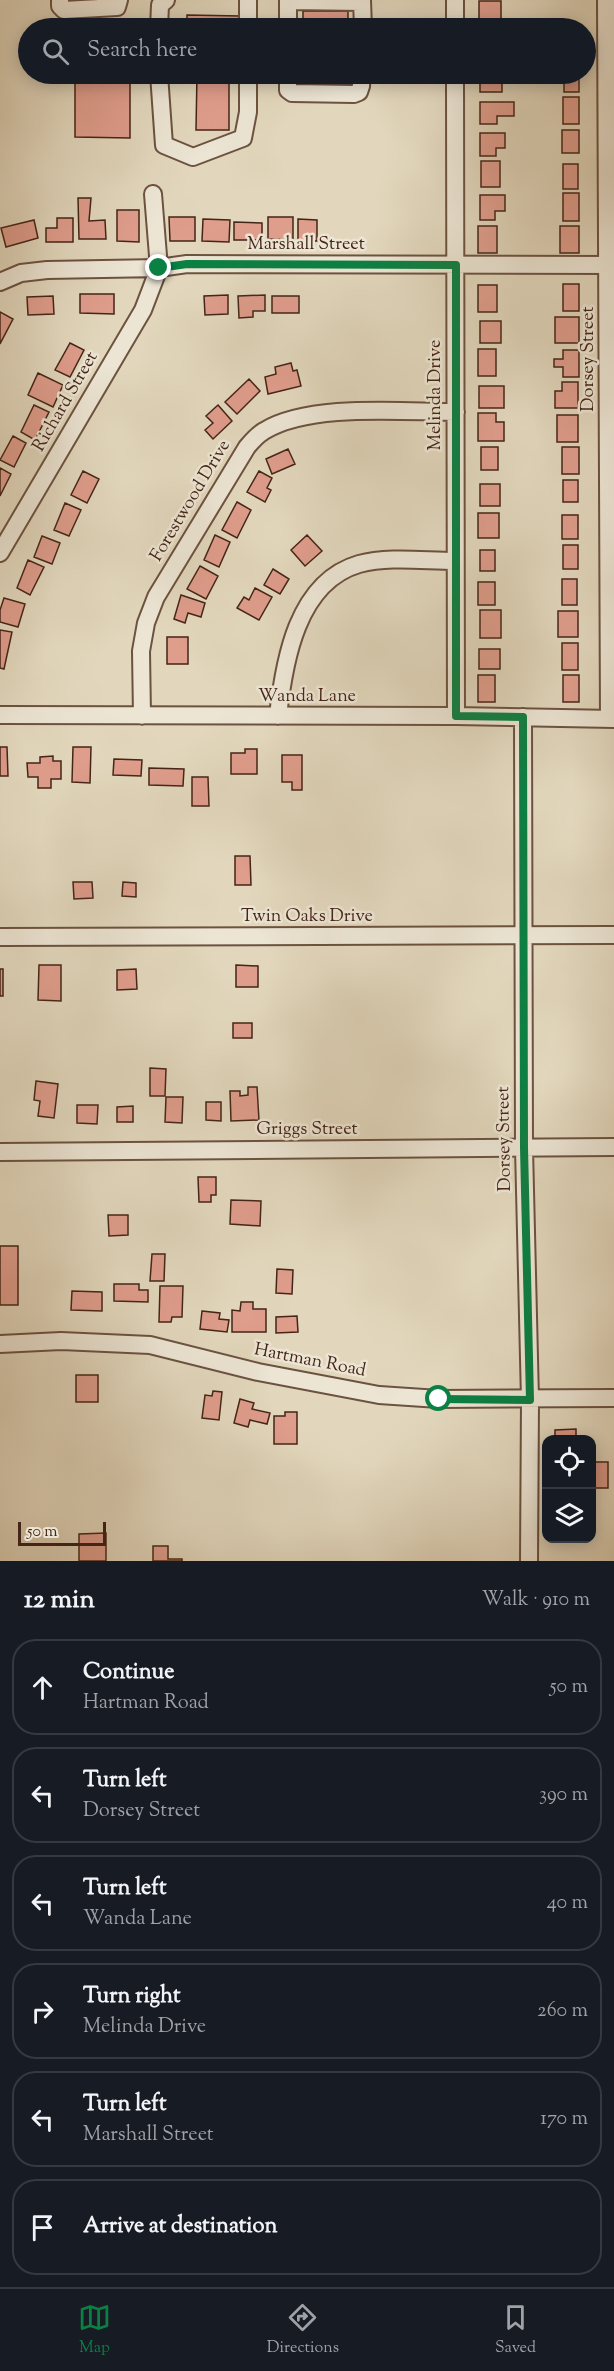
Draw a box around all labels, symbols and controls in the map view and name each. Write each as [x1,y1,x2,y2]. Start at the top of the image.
search box [18,18,596,84]
icon: search [39,35,72,68]
text: Search here [87,35,197,67]
street label: Marshall Street [247,232,365,258]
route end [145,254,171,280]
street label: Dorsey Street [576,306,602,412]
street label: Melinda Drive [423,340,449,450]
street label: Richard Street [27,347,105,457]
street label: Forestwood Drive [144,435,238,567]
street label: Wanda Lane [258,684,356,710]
street label: Twin Oaks Drive [241,904,373,930]
street label: Dorsey Street [491,1086,519,1192]
street label: Griggs Street [256,1117,358,1143]
street label: Hartman Road [252,1337,368,1385]
route start [425,1385,451,1411]
map controls [542,1435,596,1543]
button: locate [542,1435,596,1489]
button: layers [542,1489,596,1543]
scale bar [18,1519,106,1546]
text: 50 m [27,1521,58,1544]
text: 12 min [24,1582,95,1619]
text: Walk · 910 m [482,1586,590,1615]
text: Continue [83,1657,174,1689]
icon: ahead [26,1671,59,1704]
text: 50 m [550,1673,588,1702]
text: Hartman Road [83,1689,209,1718]
text: Turn left [83,1765,166,1797]
icon: left [26,1779,59,1812]
text: 390 m [539,1781,588,1810]
text: Dorsey Street [83,1797,200,1826]
text: Turn left [83,1873,166,1905]
icon: left [26,1887,59,1920]
text: 40 m [547,1889,588,1918]
text: Wanda Lane [83,1905,192,1934]
text: Turn right [83,1981,180,2013]
icon: right [26,1995,59,2028]
text: 260 m [537,1997,588,2026]
text: Melinda Drive [83,2013,206,2042]
text: Turn left [83,2089,166,2121]
icon: left [26,2103,59,2136]
text: 170 m [540,2105,588,2134]
text: Marshall Street [83,2121,214,2150]
icon: arrive [26,2211,59,2244]
text: Arrive at destination [83,2211,278,2243]
tab: Map [78,2301,111,2360]
tab: Directions [267,2301,339,2360]
tab: Saved [495,2301,536,2360]

